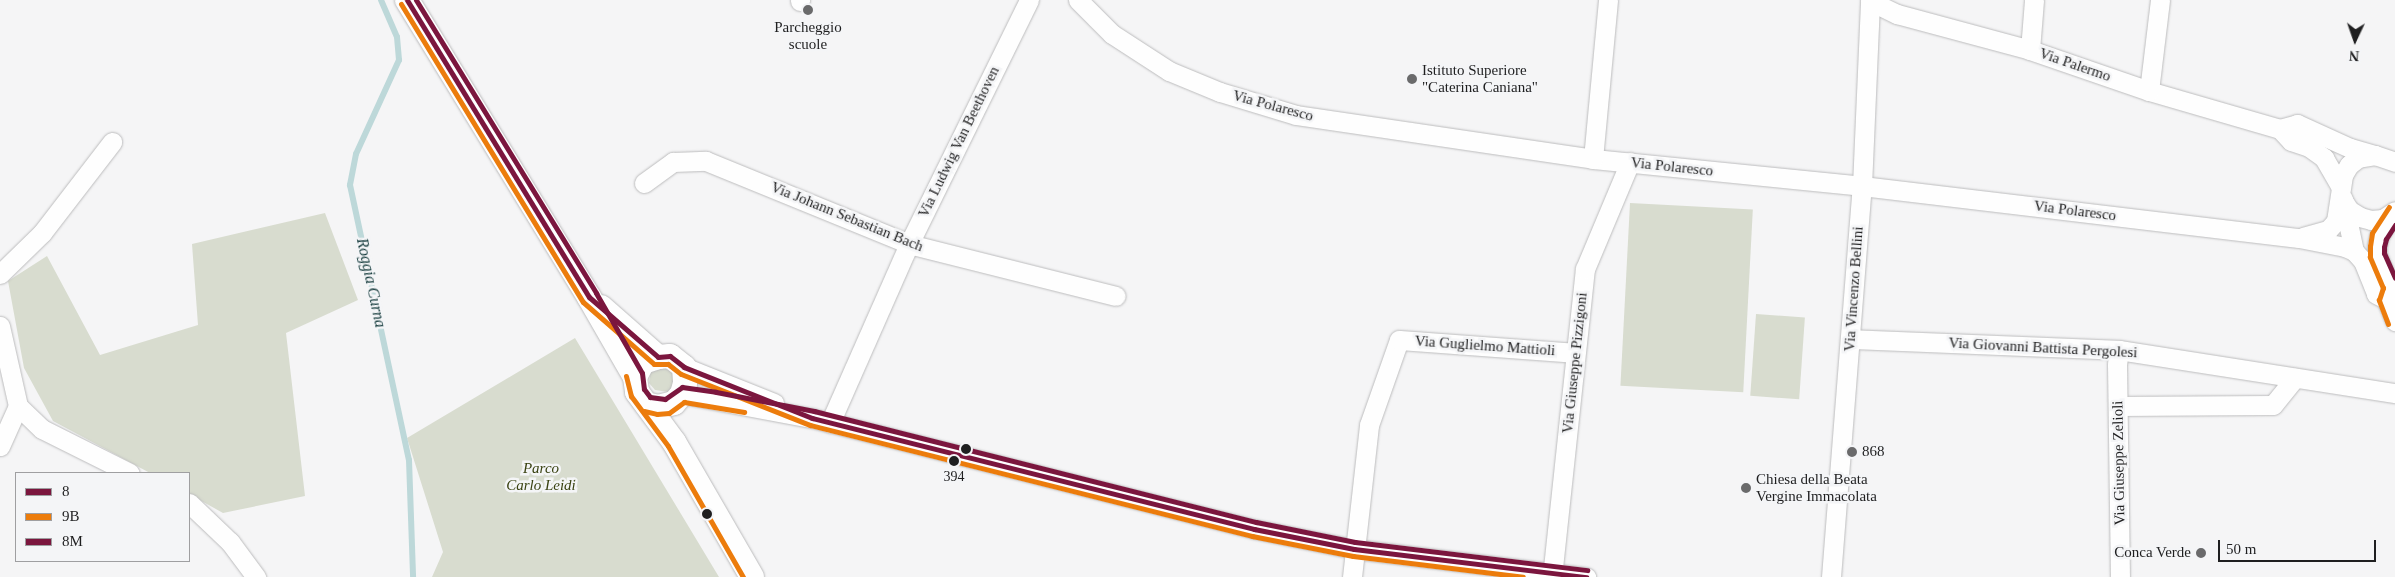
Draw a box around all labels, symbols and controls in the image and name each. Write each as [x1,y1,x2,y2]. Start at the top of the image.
marker: Parcheggio scuole [802,4,814,16]
north arrow [2330,15,2380,65]
place label: Parcheggio scuole [774,18,842,53]
street label: Via Palermo [2037,44,2113,86]
text: N [2349,48,2360,63]
place label: Istituto Superiore "Caterina Caniana" [1422,61,1538,96]
street label: Via Ludwig Van Beethoven [914,63,1004,221]
marker: Istituto Superiore "Caterina Caniana" [1406,73,1418,85]
street label: Via Polaresco [1231,87,1315,125]
street label: Via Polaresco [1630,154,1714,180]
street label: Via Johann Sebastian Bach [768,178,926,256]
street label: Via Polaresco [2033,197,2117,225]
street label: Via Vincenzo Bellini [1841,226,1867,352]
water label: Roggia Curna [352,236,390,330]
street label: Via Giuseppe Pizzigoni [1559,292,1591,434]
street label: Via Guglielmo Mattioli [1414,332,1556,360]
street label: Via Giovanni Battista Pergolesi [1948,334,2138,362]
street label: Via Giuseppe Zelioli [2109,400,2129,526]
place label: 868 [1862,443,1884,461]
unlabelled marker [961,444,971,454]
marker: 868 [1846,446,1858,458]
marker: 394 [949,456,959,466]
park label: Parco Carlo Leidi [506,459,576,494]
place label: 394 [944,469,964,485]
place label: Chiesa della Beata Vergine Immacolata [1756,470,1877,505]
legend [15,472,190,562]
marker: Chiesa della Beata Vergine Immacolata [1740,482,1752,494]
text: 8 [62,483,70,499]
text: 9B [62,508,80,524]
unlabelled marker [702,509,712,519]
scale bar [2220,530,2378,562]
text: 8M [62,533,83,549]
text: 50 m [2226,541,2256,557]
place label: Conca Verde [2114,544,2191,562]
marker: Conca Verde [2195,547,2207,559]

